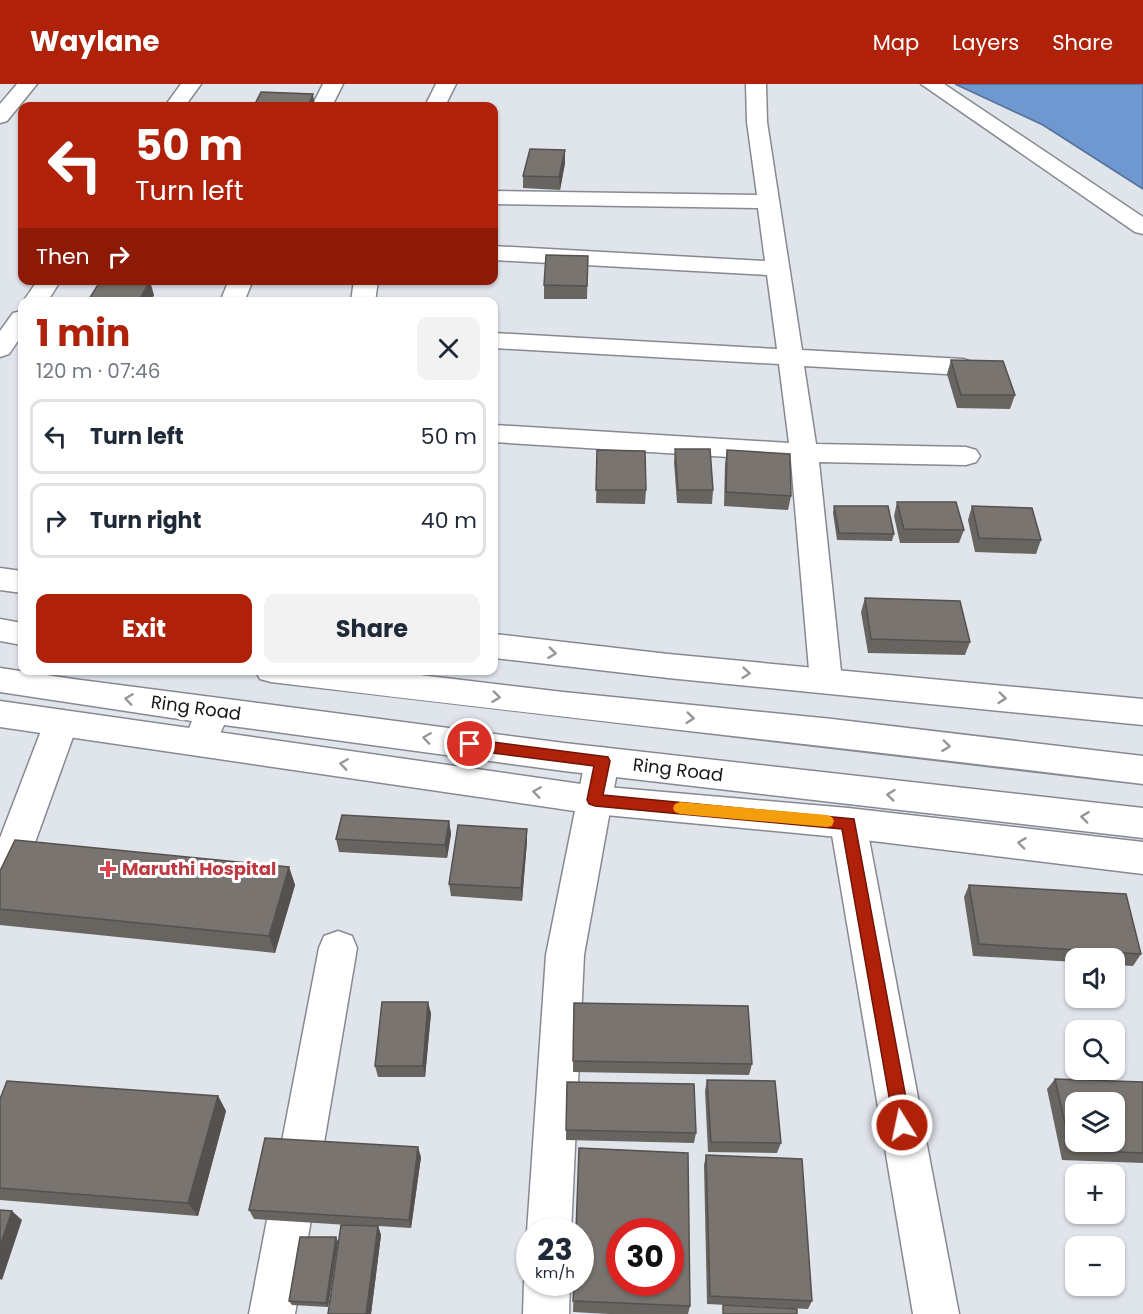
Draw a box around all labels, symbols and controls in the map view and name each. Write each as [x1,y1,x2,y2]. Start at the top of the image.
text: Waylane [30,22,160,61]
text: Map [873,28,919,57]
text: Layers [952,28,1019,57]
text: Share [1052,28,1113,57]
text: 50 m [135,116,243,175]
icon: left [36,126,114,204]
text: Turn left [135,172,244,209]
icon: right [102,240,135,273]
text: Then [36,241,90,272]
text: 1 min [36,308,130,359]
button: close [417,317,480,380]
text: 120 m · 07:46 [36,357,160,385]
icon: left [39,420,72,453]
text: Turn left [90,421,184,452]
text: 50 m [421,421,477,452]
icon: right [39,504,72,537]
text: Turn right [90,505,201,536]
text: 40 m [421,505,477,536]
button: Exit [36,594,252,663]
button: Share [264,594,480,663]
one-way arrow [547,646,556,659]
one-way arrow [741,666,750,679]
street label: Ring Road [149,689,243,726]
one-way arrow [491,690,500,702]
one-way arrow [998,691,1007,704]
one-way arrow [125,694,134,706]
one-way arrow [685,711,694,723]
pin [444,718,495,769]
icon: arrive [453,727,486,760]
one-way arrow [422,733,431,745]
one-way arrow [941,740,951,752]
street label: Ring Road [632,752,725,787]
one-way arrow [339,758,348,770]
one-way arrow [532,786,541,798]
one-way arrow [887,789,896,801]
one-way arrow [1080,811,1089,823]
one-way arrow [1018,838,1027,850]
place label: Maruthi Hospital [122,856,276,881]
marker: Maruthi Hospital [99,860,117,878]
map controls [1065,948,1125,1296]
button: sound [1065,948,1125,1008]
button: search [1065,1020,1125,1080]
button: layers [1065,1092,1125,1152]
position arrow [870,1093,934,1157]
button: + [1065,1164,1125,1224]
speed limit sign: 30 [606,1218,684,1296]
text: 23 [537,1228,573,1271]
button: − [1065,1236,1125,1296]
text: km/h [535,1262,575,1283]

